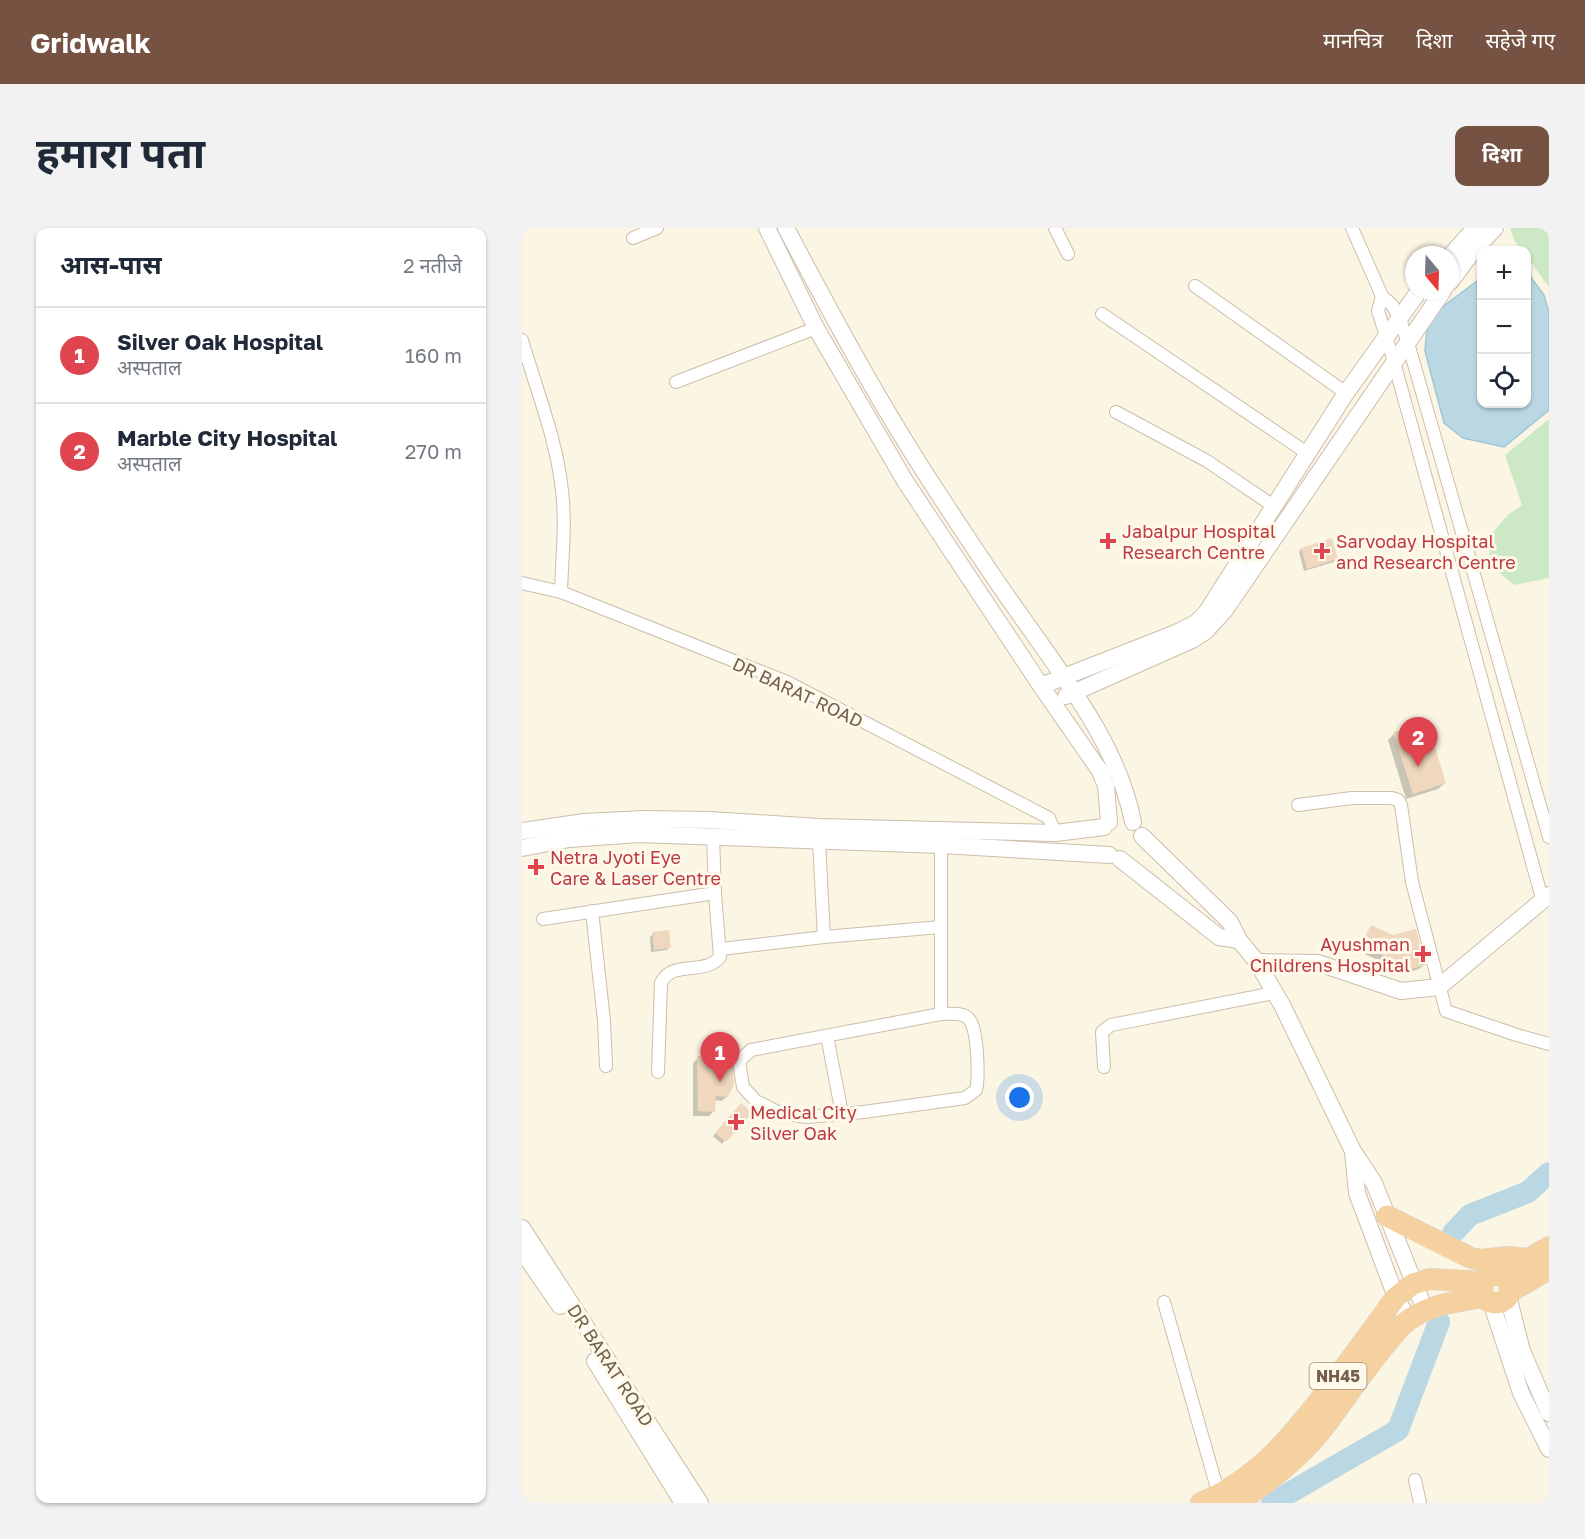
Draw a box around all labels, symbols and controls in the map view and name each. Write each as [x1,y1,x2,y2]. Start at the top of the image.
text: Gridwalk [30,26,151,59]
text: मानचित्र [1323,27,1383,53]
text: दिशा [1416,27,1452,53]
text: सहेजे गए [1485,27,1555,53]
button: दिशा [1455,126,1549,186]
text: हमारा पता [36,127,205,177]
north arrow [1405,246,1459,300]
map controls [1477,246,1531,408]
button: + [1477,246,1531,300]
text: आस-पास [60,249,162,280]
text: 2 नतीजे [403,253,462,277]
button: − [1477,300,1531,354]
text: Silver Oak Hospital [117,328,323,355]
text: 1 [74,343,85,367]
text: 160 m [405,343,462,367]
button: locate [1477,354,1531,408]
text: अस्पताल [117,355,182,379]
text: Marble City Hospital [117,424,337,451]
text: 2 [73,439,86,463]
text: 270 m [405,439,462,463]
text: अस्पताल [117,451,182,475]
place label: Jabalpur Hospital Research Centre [1122,520,1276,563]
place label: Sarvoday Hospital and Research Centre [1336,530,1516,573]
marker: Jabalpur Hospital Research Centre [1099,532,1117,550]
marker: Sarvoday Hospital and Research Centre [1313,542,1331,560]
street label: DR BARAT ROAD [729,652,867,732]
pin: 2 [1398,718,1438,767]
place label: Netra Jyoti Eye Care & Laser Centre [550,846,721,889]
marker: Netra Jyoti Eye Care & Laser Centre [527,858,545,876]
place label: Ayushman Childrens Hospital [1250,933,1410,976]
marker: Ayushman Childrens Hospital [1414,945,1432,963]
pin: 1 [700,1032,740,1082]
your location [1005,1083,1034,1112]
place label: Medical City Silver Oak [750,1101,857,1144]
marker: Medical City Silver Oak [727,1113,745,1131]
street label: DR BARAT ROAD [563,1300,659,1430]
road number: NH45 [1310,1363,1366,1389]

